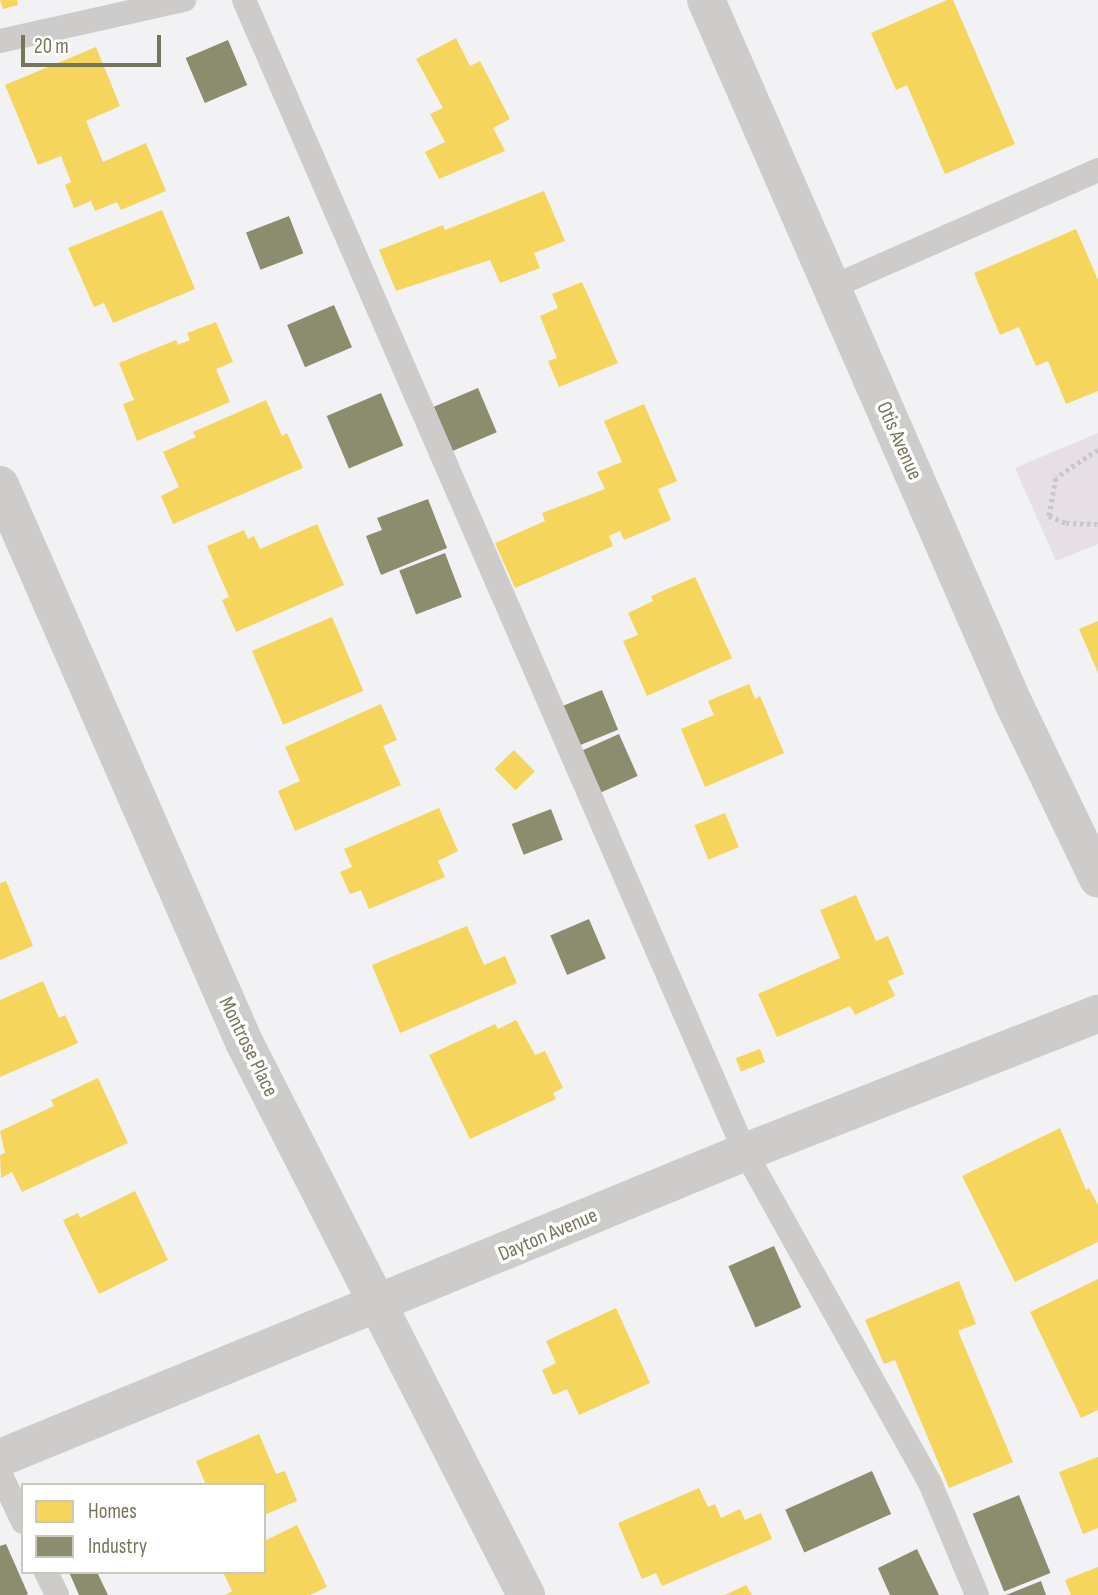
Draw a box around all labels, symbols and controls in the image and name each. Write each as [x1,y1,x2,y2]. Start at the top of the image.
scale bar [24,21,164,65]
text: 20 m [34,34,69,59]
street label: Otis Avenue [871,398,927,484]
street label: Montrose Place [213,993,283,1101]
street label: Dayton Avenue [495,1203,601,1267]
legend [21,1483,266,1574]
text: Homes [88,1499,137,1524]
text: Industry [88,1534,147,1559]

